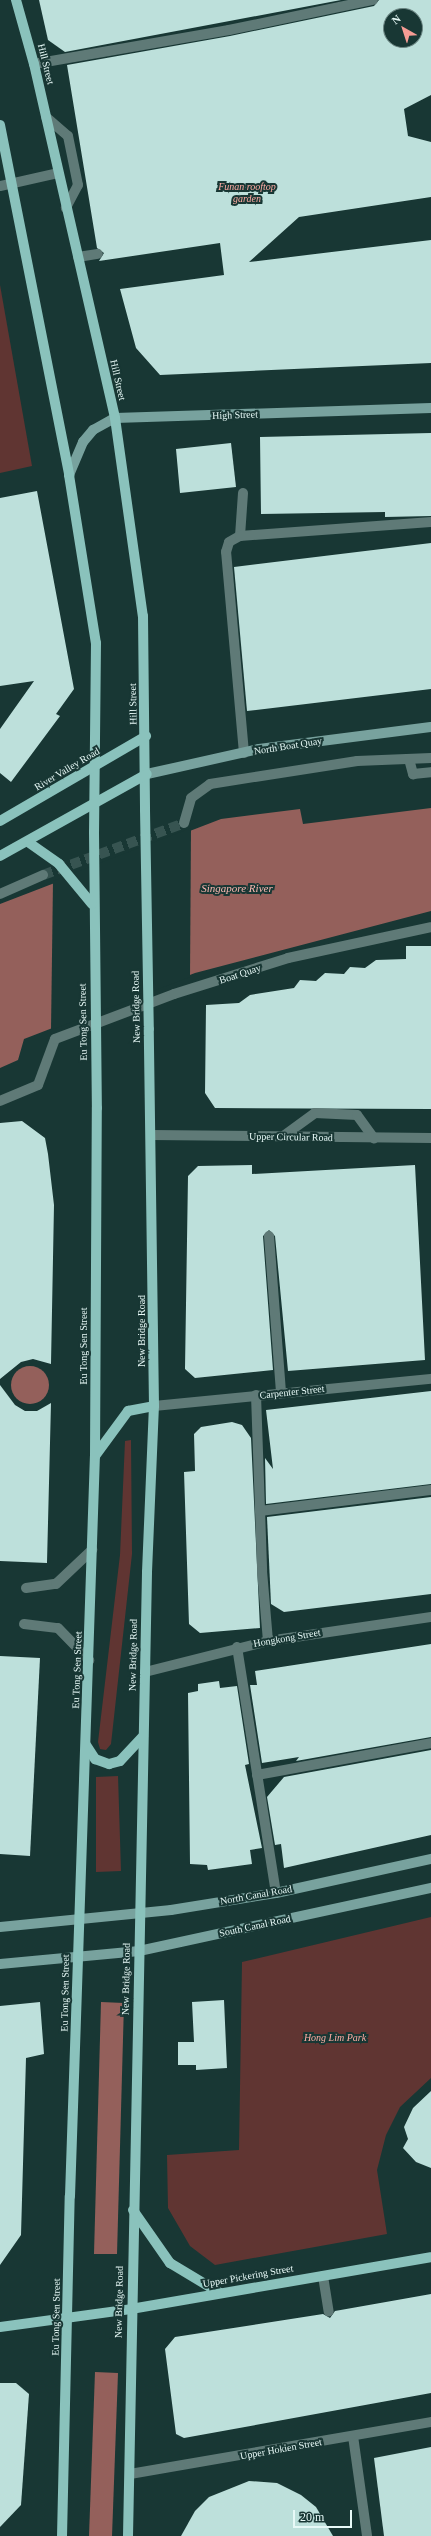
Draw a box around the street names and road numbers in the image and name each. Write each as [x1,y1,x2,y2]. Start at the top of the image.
street label: Hill Street [35,40,57,88]
street label: Hill Street [107,356,129,404]
street label: High Street [209,408,261,422]
street label: Hill Street [127,681,139,727]
street label: North Boat Quay [249,734,327,758]
street label: River Valley Road [30,743,104,795]
street label: Boat Quay [215,961,265,987]
street label: New Bridge Road [129,967,143,1047]
street label: Eu Tong Sen Street [76,978,90,1066]
street label: Upper Circular Road [244,1130,338,1144]
street label: New Bridge Road [136,1291,148,1371]
street label: Eu Tong Sen Street [78,1302,90,1390]
street label: Carpenter Street [253,1382,331,1402]
street label: New Bridge Road [126,1615,140,1695]
street label: Hongkong Street [247,1625,327,1651]
street label: Eu Tong Sen Street [69,1626,85,1714]
street label: North Canal Road [215,1882,297,1908]
street label: South Canal Road [213,1912,297,1940]
street label: New Bridge Road [119,1939,133,2019]
street label: Eu Tong Sen Street [58,1949,72,2037]
street label: Upper Pickering Street [195,2261,301,2291]
street label: New Bridge Road [112,2262,126,2342]
street label: Eu Tong Sen Street [49,2273,63,2361]
street label: Upper Hokien Street [233,2435,329,2463]

